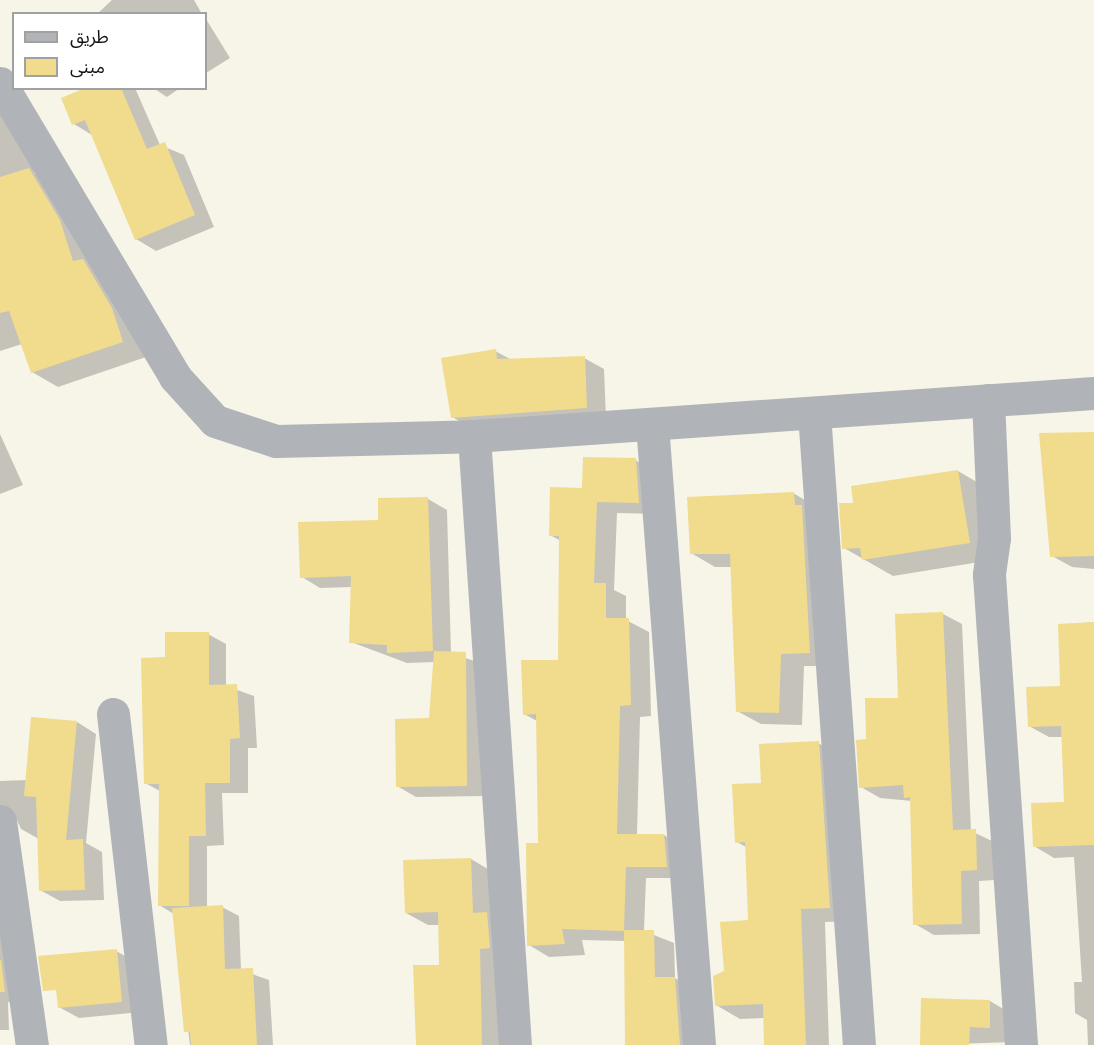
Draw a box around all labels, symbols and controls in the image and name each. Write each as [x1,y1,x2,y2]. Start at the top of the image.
legend [12,12,207,90]
text: طريق [70,26,109,47]
text: مبنى [70,56,105,77]

